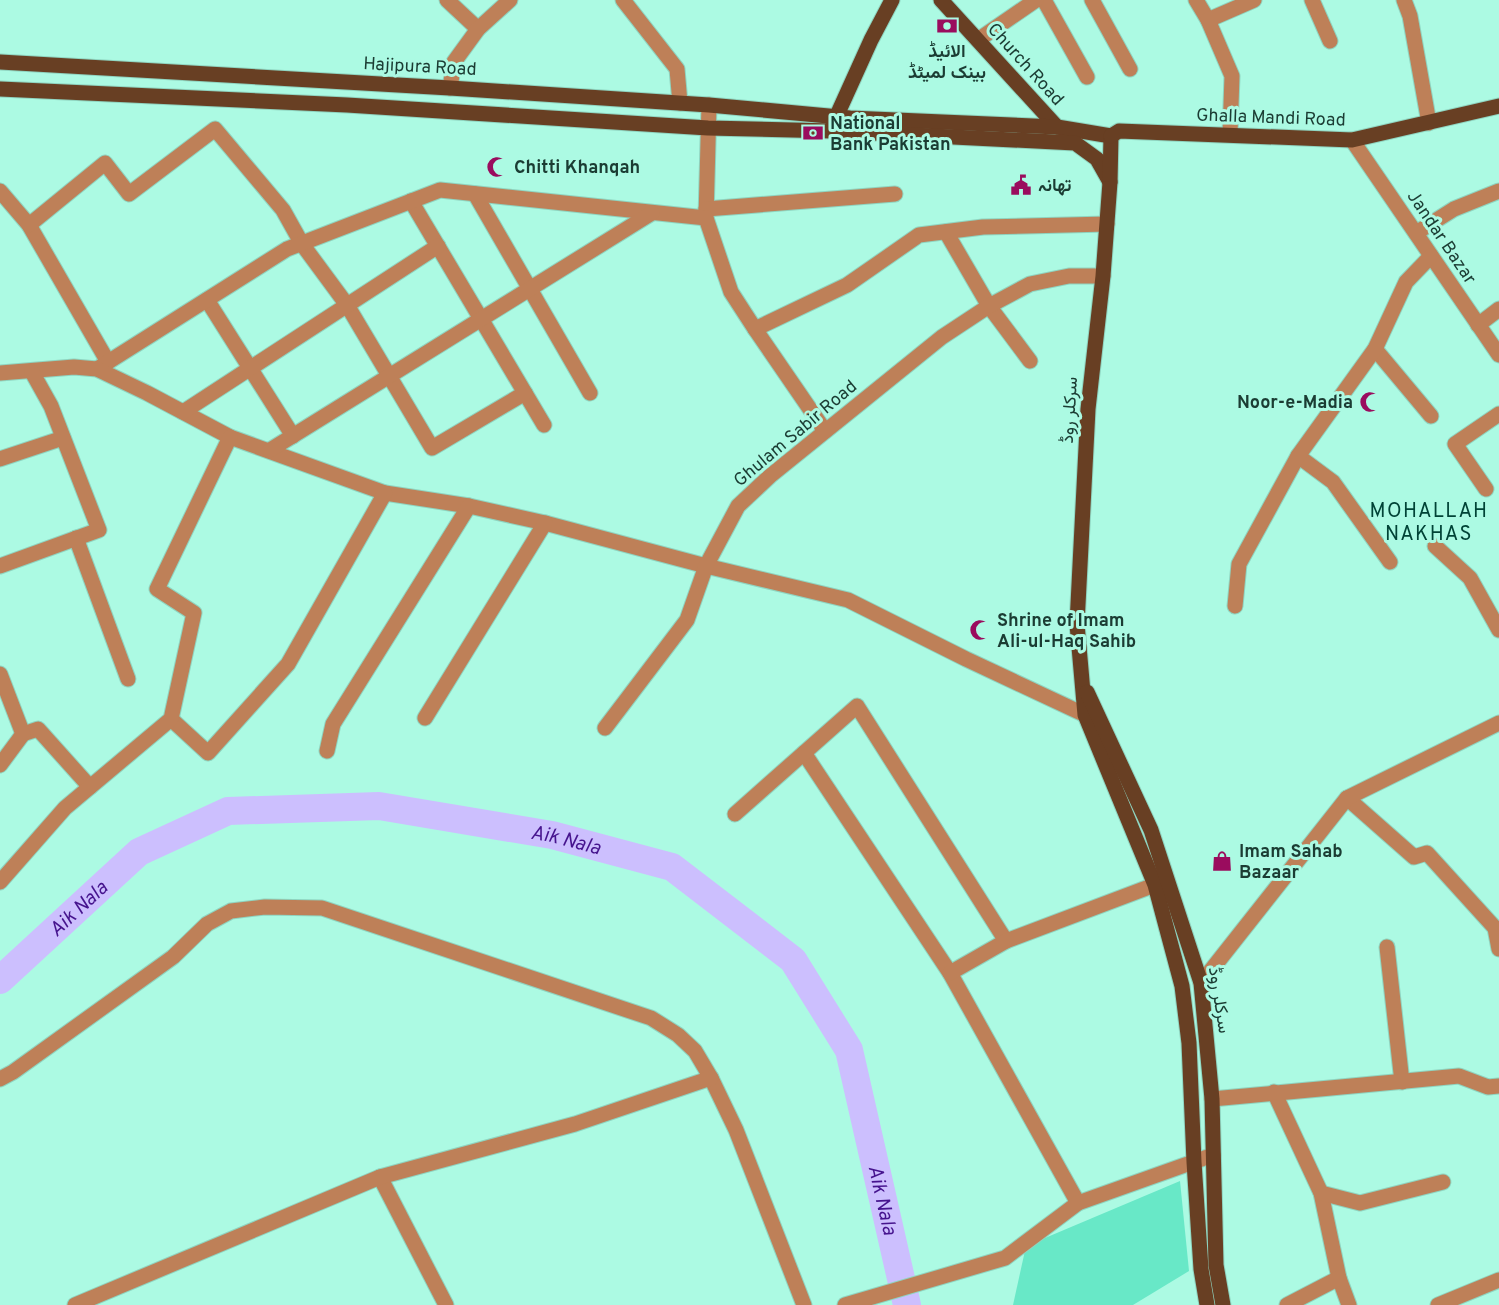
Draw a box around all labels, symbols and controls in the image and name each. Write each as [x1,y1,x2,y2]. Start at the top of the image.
bank icon: الائیڈ بینک لمیٹڈ [935,14,959,38]
street label: Church Road [982,19,1068,111]
place label: الائیڈ بینک لمیٹڈ [908,41,986,85]
street label: Hajipura Road [363,53,477,82]
street label: Ghalla Mandi Road [1196,104,1346,133]
place label: National Bank Pakistan [830,113,951,157]
bank icon: National Bank Pakistan [801,121,825,145]
mosque icon: Chitti Khanqah [485,155,509,179]
place label: Chitti Khanqah [514,157,640,180]
public building icon: تھانہ [1009,173,1033,197]
place label: تھانہ [1038,175,1072,198]
street label: Jandar Bazar [1401,187,1481,289]
street label: Ghulam Sabir Road [729,376,862,493]
street label: سرکلر روڈ [1057,376,1084,444]
mosque icon: Noor-e-Madia [1358,390,1382,414]
place label: Noor-e-Madia [1237,392,1353,415]
district label: MOHALLAH NAKHAS [1369,499,1489,548]
place label: Shrine of Imam Ali-ul-Haq Sahib [997,610,1136,654]
mosque icon: Shrine of Imam Ali-ul-Haq Sahib [968,618,992,642]
water label: Aik Nala [529,821,604,863]
place label: Imam Sahab Bazaar [1239,841,1343,885]
shop icon: Imam Sahab Bazaar [1210,849,1234,873]
water label: Aik Nala [44,876,115,943]
street label: سرکلر روڈ [1202,965,1235,1035]
water label: Aik Nala [861,1163,902,1239]

